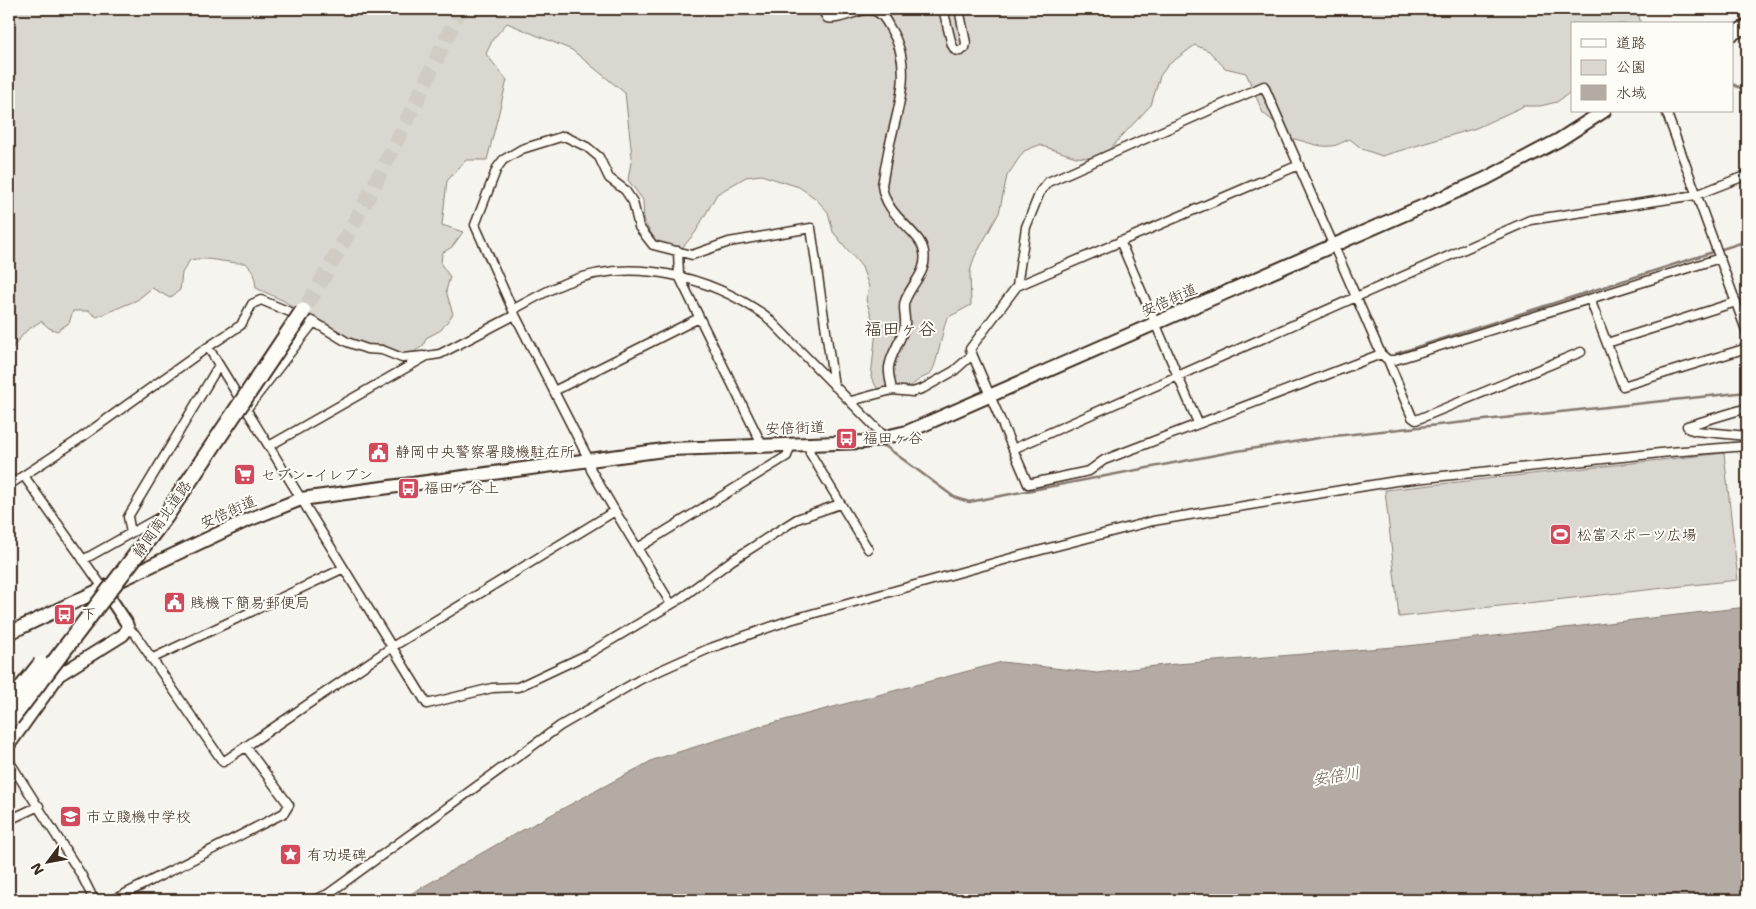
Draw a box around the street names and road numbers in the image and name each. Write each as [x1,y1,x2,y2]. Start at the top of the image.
street label: 安倍街道 [1138,279,1200,321]
street label: 安倍街道 [765,417,825,439]
street label: 静岡南北道路 [128,476,196,562]
street label: 安倍街道 [197,491,259,533]

